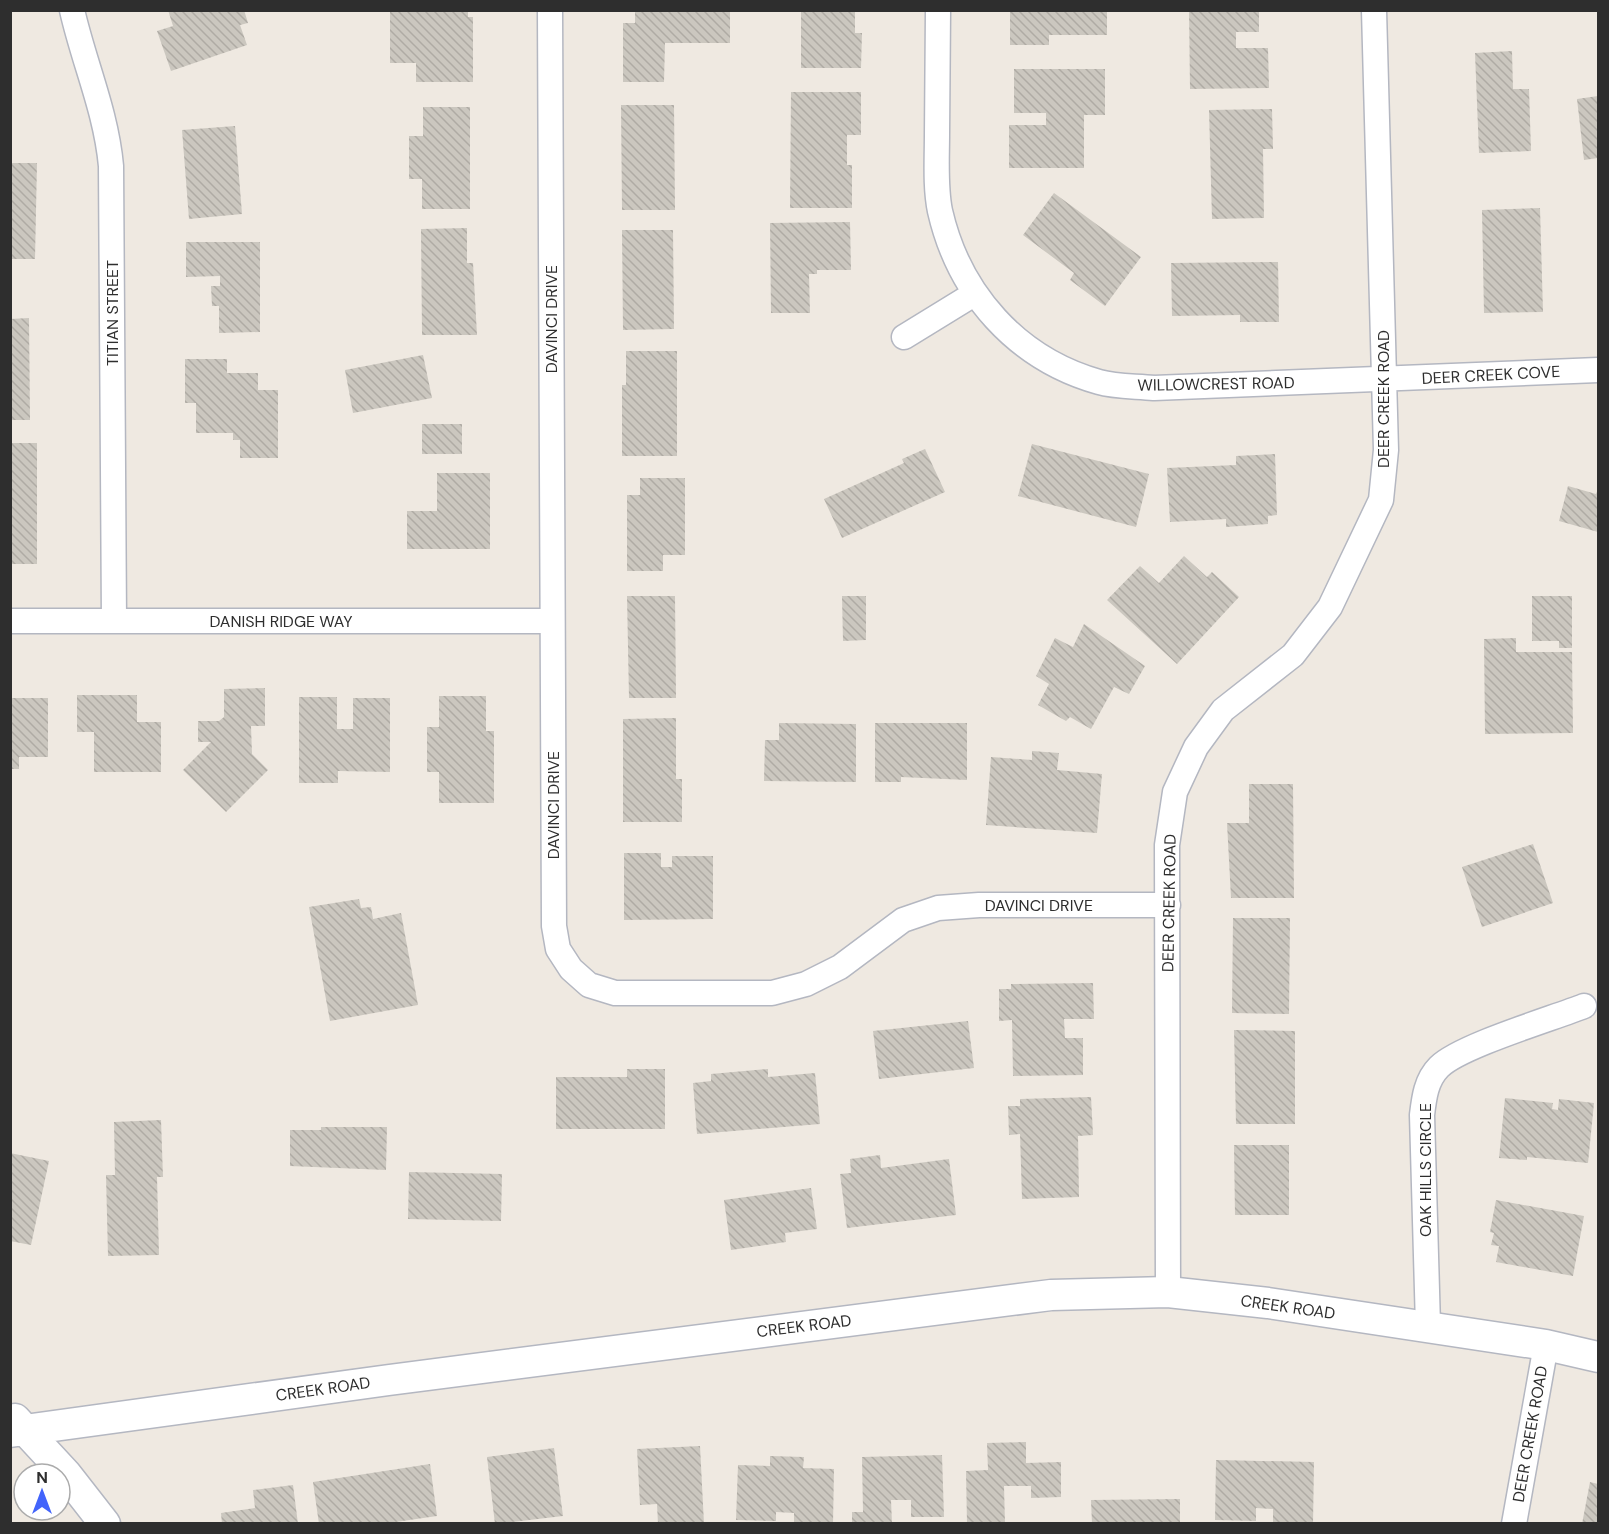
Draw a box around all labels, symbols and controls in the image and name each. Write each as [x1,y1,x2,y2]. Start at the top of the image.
street label: TITIAN STREET [102,260,123,366]
street label: DAVINCI DRIVE [541,265,562,373]
street label: DEER CREEK ROAD [1373,330,1394,468]
street label: DEER CREEK COVE [1421,361,1561,389]
street label: WILLOWCREST ROAD [1137,372,1295,396]
street label: DANISH RIDGE WAY [210,611,352,632]
street label: DAVINCI DRIVE [543,751,564,859]
street label: DEER CREEK ROAD [1157,834,1181,972]
street label: DAVINCI DRIVE [985,895,1093,916]
street label: OAK HILLS CIRCLE [1415,1103,1436,1237]
street label: CREEK ROAD [1239,1290,1337,1324]
street label: CREEK ROAD [755,1310,853,1342]
street label: DEER CREEK ROAD [1508,1364,1552,1504]
street label: CREEK ROAD [274,1372,372,1406]
north arrow [12,1462,72,1522]
text: N [36,1467,48,1488]

